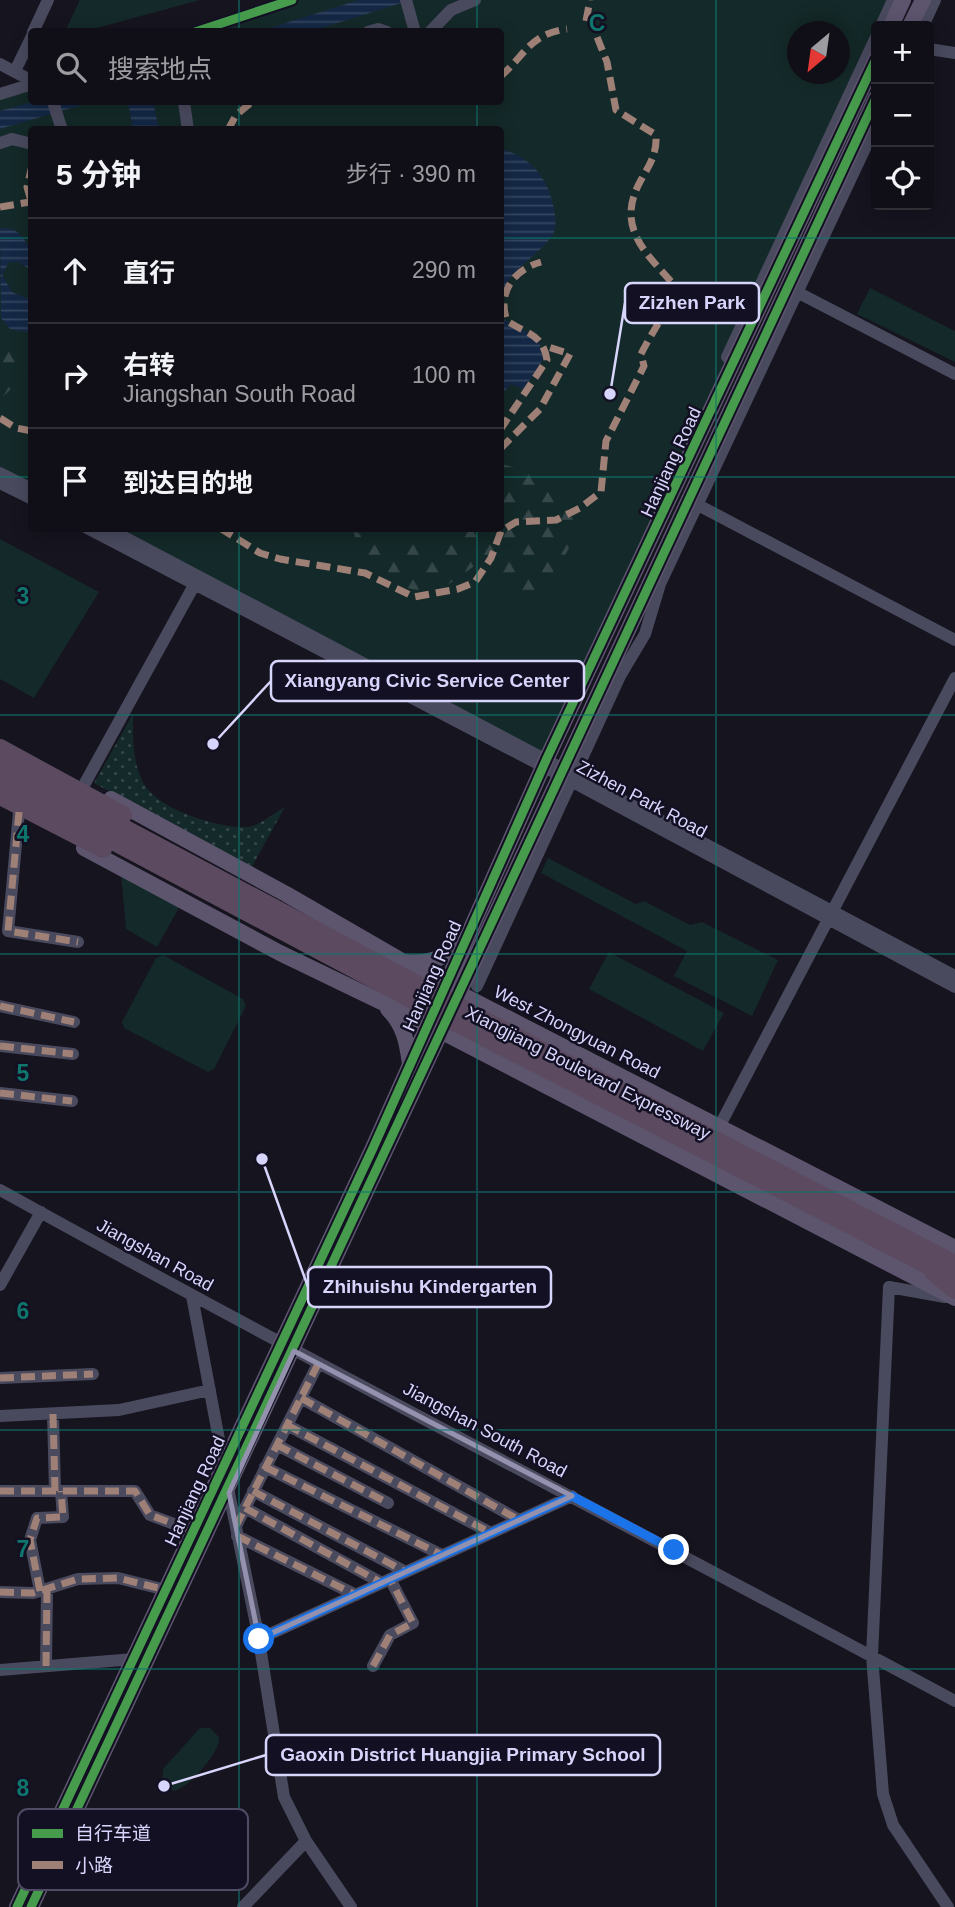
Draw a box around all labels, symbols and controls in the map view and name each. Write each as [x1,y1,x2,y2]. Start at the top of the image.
text: C [589,10,605,36]
north arrow [787,21,850,84]
map controls [871,21,934,210]
button: + [871,21,934,84]
search box [28,28,504,105]
icon: search [52,48,90,86]
text: 搜索地点 [108,54,212,84]
button: − [871,84,934,147]
button: locate [871,147,934,210]
text: 5 分钟 [56,158,141,191]
text: 步行 · 390 m [346,161,476,187]
icon: ahead [56,252,94,290]
text: 290 m [412,257,476,283]
text: 直行 [123,258,175,288]
callout: Zizhen Park [625,283,759,323]
text: Zizhen Park [639,292,746,313]
text: 右转 [123,350,175,380]
icon: right [56,357,94,395]
text: 100 m [412,362,476,388]
text: Jiangshan South Road [123,381,356,407]
street label: Hanjiang Road [637,404,705,520]
icon: arrive [56,462,94,500]
text: 到达目的地 [123,468,253,498]
text: 3 [17,583,29,609]
callout: Xiangyang Civic Service Center [271,661,584,701]
text: Xiangyang Civic Service Center [284,670,570,691]
street label: Zizhen Park Road [574,756,710,842]
text: 4 [17,821,30,847]
street label: Hanjiang Road [399,918,465,1034]
street label: West Zhongyuan Road [491,981,663,1083]
street label: Xiangjiang Boulevard Expressway [462,1002,714,1144]
text: 5 [17,1060,30,1086]
street label: Jiangshan Road [93,1215,217,1295]
callout: Zhihuishu Kindergarten [308,1267,551,1307]
text: Zhihuishu Kindergarten [323,1276,537,1297]
text: 6 [17,1298,29,1324]
street label: Jiangshan South Road [400,1378,570,1482]
street label: Hanjiang Road [161,1433,229,1549]
route end [658,1534,689,1565]
text: 7 [17,1536,29,1562]
route start [243,1623,274,1654]
callout: Gaoxin District Huangjia Primary School [266,1735,660,1775]
text: Gaoxin District Huangjia Primary School [280,1744,646,1765]
text: 8 [17,1775,30,1801]
legend [18,1809,248,1890]
text: 自行车道 [75,1823,151,1844]
text: 小路 [75,1855,113,1876]

